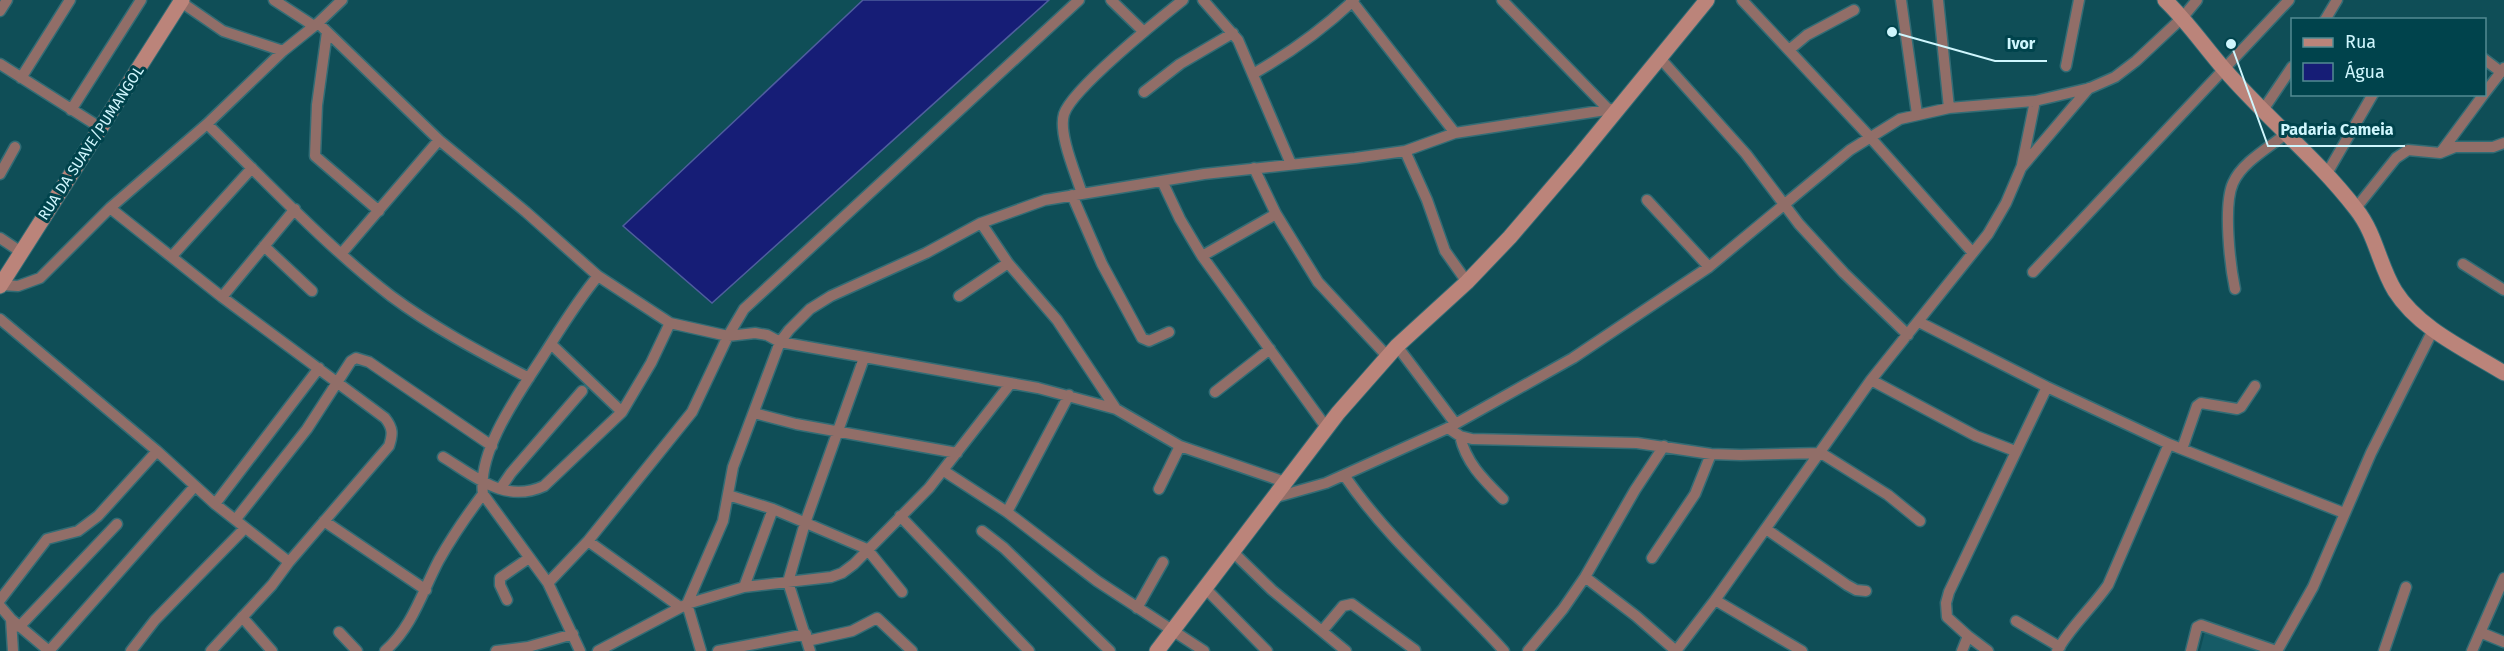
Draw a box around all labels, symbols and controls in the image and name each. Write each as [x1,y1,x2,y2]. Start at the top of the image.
legend [2291,18,2486,96]
callout: Ivor [1995,27,2047,61]
text: Rua [2345,31,2376,53]
text: Ivor [2007,34,2036,53]
text: Água [2345,60,2385,83]
street label: RUA DA SUAVE/PUMANGOL [34,62,148,224]
callout: Padaria Cameia [2268,112,2405,146]
text: Padaria Cameia [2281,120,2394,139]

